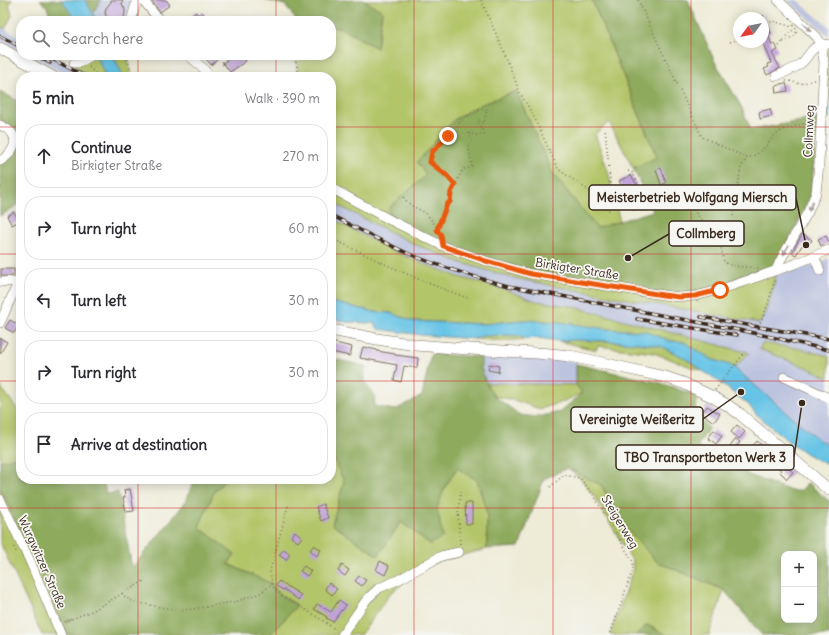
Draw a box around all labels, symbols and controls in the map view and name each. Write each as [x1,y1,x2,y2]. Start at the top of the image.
north arrow [733,12,769,48]
search box [16,16,336,60]
one-way arrow [802,22,812,31]
icon: search [30,27,52,49]
text: Search here [62,29,143,48]
text: 5 min [32,87,74,109]
text: Walk · 390 m [245,90,320,107]
street label: Collmweg [800,104,817,158]
route end [439,127,457,145]
text: Continue [71,138,132,157]
icon: ahead [33,145,55,167]
text: 270 m [282,148,319,165]
text: Birkigter Straße [71,157,162,174]
callout: Meisterbetrieb Wolfgang Miersch [589,185,796,210]
text: Meisterbetrieb Wolfgang Miersch [597,189,788,206]
one-way arrow [808,200,814,211]
icon: right [33,217,55,239]
text: Turn right [71,219,136,238]
text: 60 m [288,220,319,237]
callout: Collmberg [669,221,744,246]
text: Collmberg [676,225,736,242]
one-way arrow [782,244,789,256]
street label: Birkigter Straße [534,255,620,283]
route start [711,281,729,299]
icon: left [33,289,55,311]
text: Turn left [71,291,126,310]
text: 30 m [289,292,319,309]
icon: right [33,361,55,383]
text: Turn right [71,363,136,382]
text: 30 m [289,364,319,381]
callout: Vereinigte Weißeritz [571,407,703,432]
text: Vereinigte Weißeritz [579,411,696,428]
icon: arrive [33,433,55,455]
text: Arrive at destination [71,435,207,454]
callout: TBO Transportbeton Werk 3 [616,445,794,470]
text: TBO Transportbeton Werk 3 [624,449,786,466]
street label: Steigerweg [598,492,642,551]
street label: Wurgwitzer Straße [15,513,70,611]
map controls [781,551,817,623]
button: + [781,551,817,587]
button: − [781,587,817,623]

